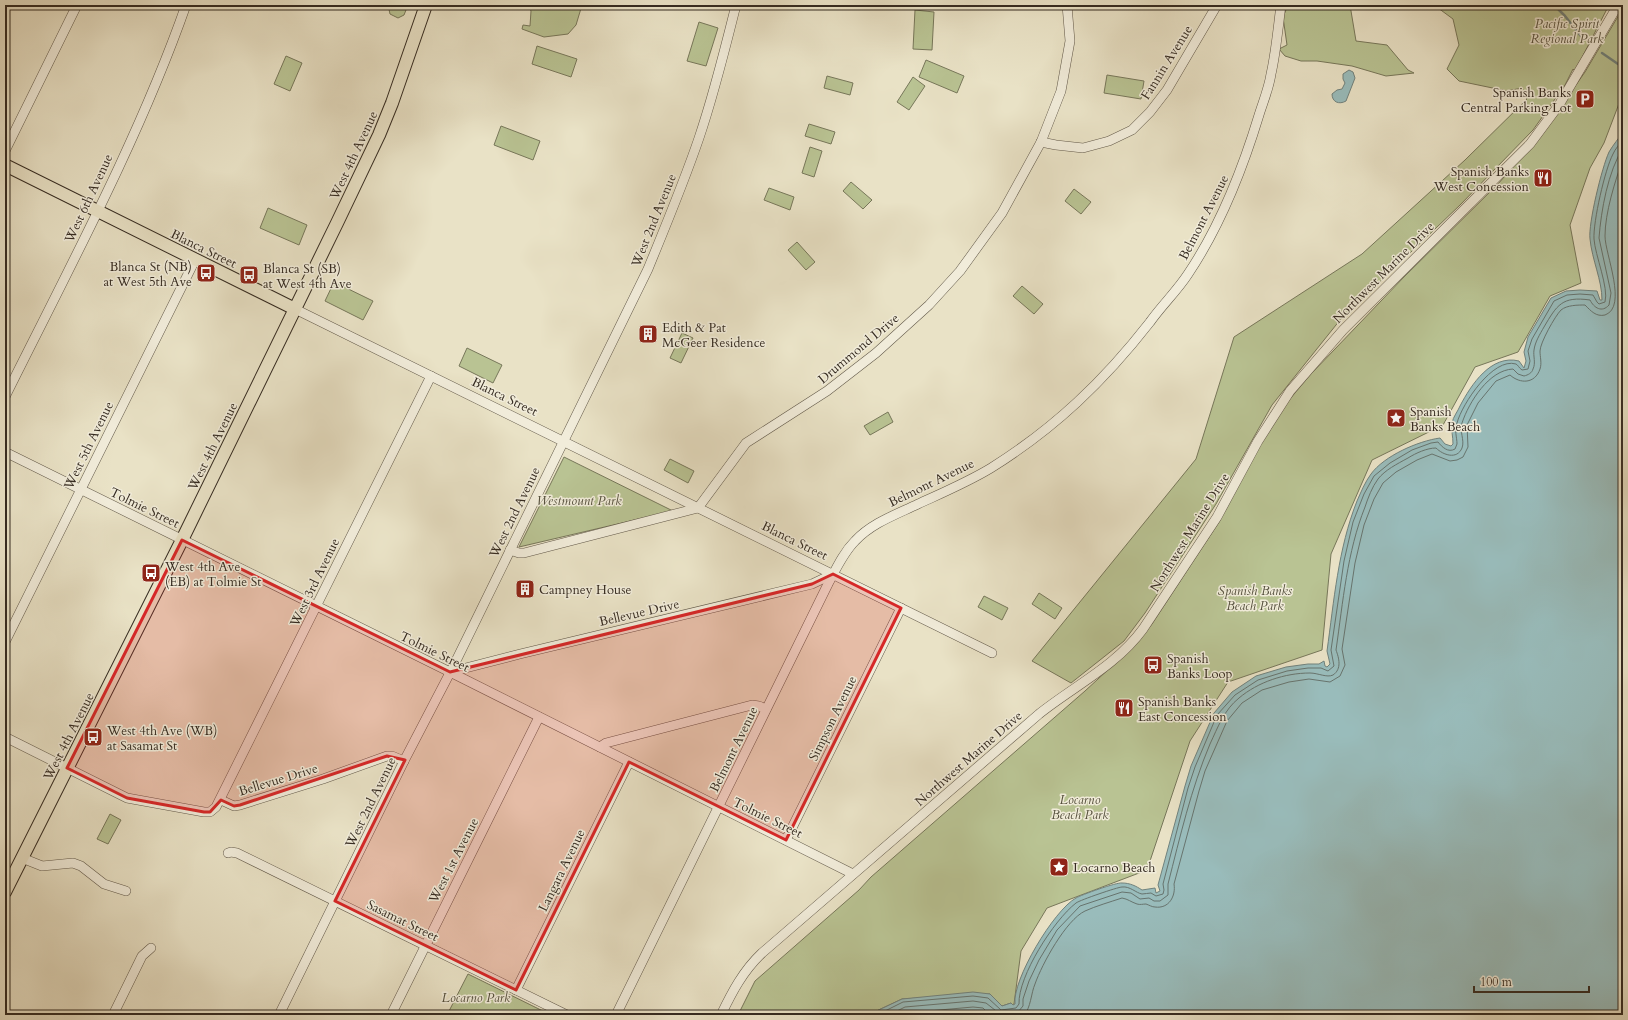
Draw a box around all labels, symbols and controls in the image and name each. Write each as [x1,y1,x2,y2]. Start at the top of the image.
park label: Pacific Spirit Regional Park [1530,15,1604,48]
street label: Fannin Avenue [1137,22,1197,103]
place label: Spanish Banks Central Parking Lot [1461,84,1571,117]
parking icon: Spanish Banks Central Parking Lot [1574,88,1596,110]
street label: West 4th Avenue [325,108,382,204]
street label: West 6th Avenue [60,151,117,247]
place label: Spanish Banks West Concession [1433,163,1530,196]
restaurant icon: Spanish Banks West Concession [1532,167,1554,189]
street label: West 2nd Avenue [627,171,681,270]
street label: Belmont Avenue [1175,172,1233,263]
street label: Northwest Marine Drive [1329,218,1439,327]
street label: Blanca Street [167,225,240,273]
place label: Blanca St (NB) at West 5th Ave [103,258,192,291]
place label: Blanca St (SB) at West 4th Ave [263,260,352,293]
bus stop icon: Blanca St (NB) at West 5th Ave [195,262,217,284]
bus stop icon: Blanca St (SB) at West 4th Ave [238,264,260,286]
street label: Drummond Drive [814,309,903,388]
place label: Edith & Pat McGeer Residence [662,319,766,352]
building icon: Edith & Pat McGeer Residence [637,323,659,345]
street label: Blanca Street [468,373,541,421]
street label: West 5th Avenue [59,398,118,493]
street label: West 4th Avenue [183,399,242,494]
place label: Spanish Banks Beach [1410,403,1480,436]
place icon: Spanish Banks Beach [1385,407,1407,429]
street label: Belmont Avenue [886,454,977,511]
street label: West 2nd Avenue [485,464,545,562]
street label: Northwest Marine Drive [1146,470,1234,595]
street label: Tolmie Street [107,483,182,532]
park label: Westmount Park [536,492,622,510]
street label: Blanca Street [758,517,831,565]
street label: West 3rd Avenue [285,535,344,631]
place label: West 4th Ave (EB) at Tolmie St [164,558,261,591]
bus stop icon: West 4th Ave (EB) at Tolmie St [140,562,162,584]
building icon: Campney House [514,578,536,600]
place label: Campney House [539,581,631,599]
park label: Spanish Banks Beach Park [1218,582,1293,615]
street label: Bellevue Drive [597,595,681,631]
street label: Tolmie Street [397,627,472,676]
place label: Spanish Banks Loop [1167,650,1233,683]
bus stop icon: Spanish Banks Loop [1142,654,1164,676]
street label: Simpson Avenue [805,673,861,764]
street label: West 4th Avenue [39,690,99,784]
place label: Spanish Banks East Concession [1138,693,1227,726]
restaurant icon: Spanish Banks East Concession [1113,697,1135,719]
street label: Belmont Avenue [705,704,762,795]
street label: Northwest Marine Drive [911,707,1026,810]
place label: West 4th Ave (WB) at Sasamat St [106,722,217,755]
bus stop icon: West 4th Ave (WB) at Sasamat St [82,726,104,748]
street label: West 2nd Avenue [341,754,401,852]
street label: Bellevue Drive [237,759,320,801]
park label: Locarno Beach Park [1051,791,1109,824]
street label: Tolmie Street [730,793,805,842]
street label: West 1st Avenue [424,815,483,907]
street label: Langara Avenue [534,826,590,915]
place icon: Locarno Beach [1048,856,1070,878]
place label: Locarno Beach [1073,859,1156,877]
street label: Sasamat Street [364,896,441,946]
scale bar [1474,968,1589,994]
text: 100 m [1480,974,1513,990]
park label: Locarno Park [442,989,511,1007]

